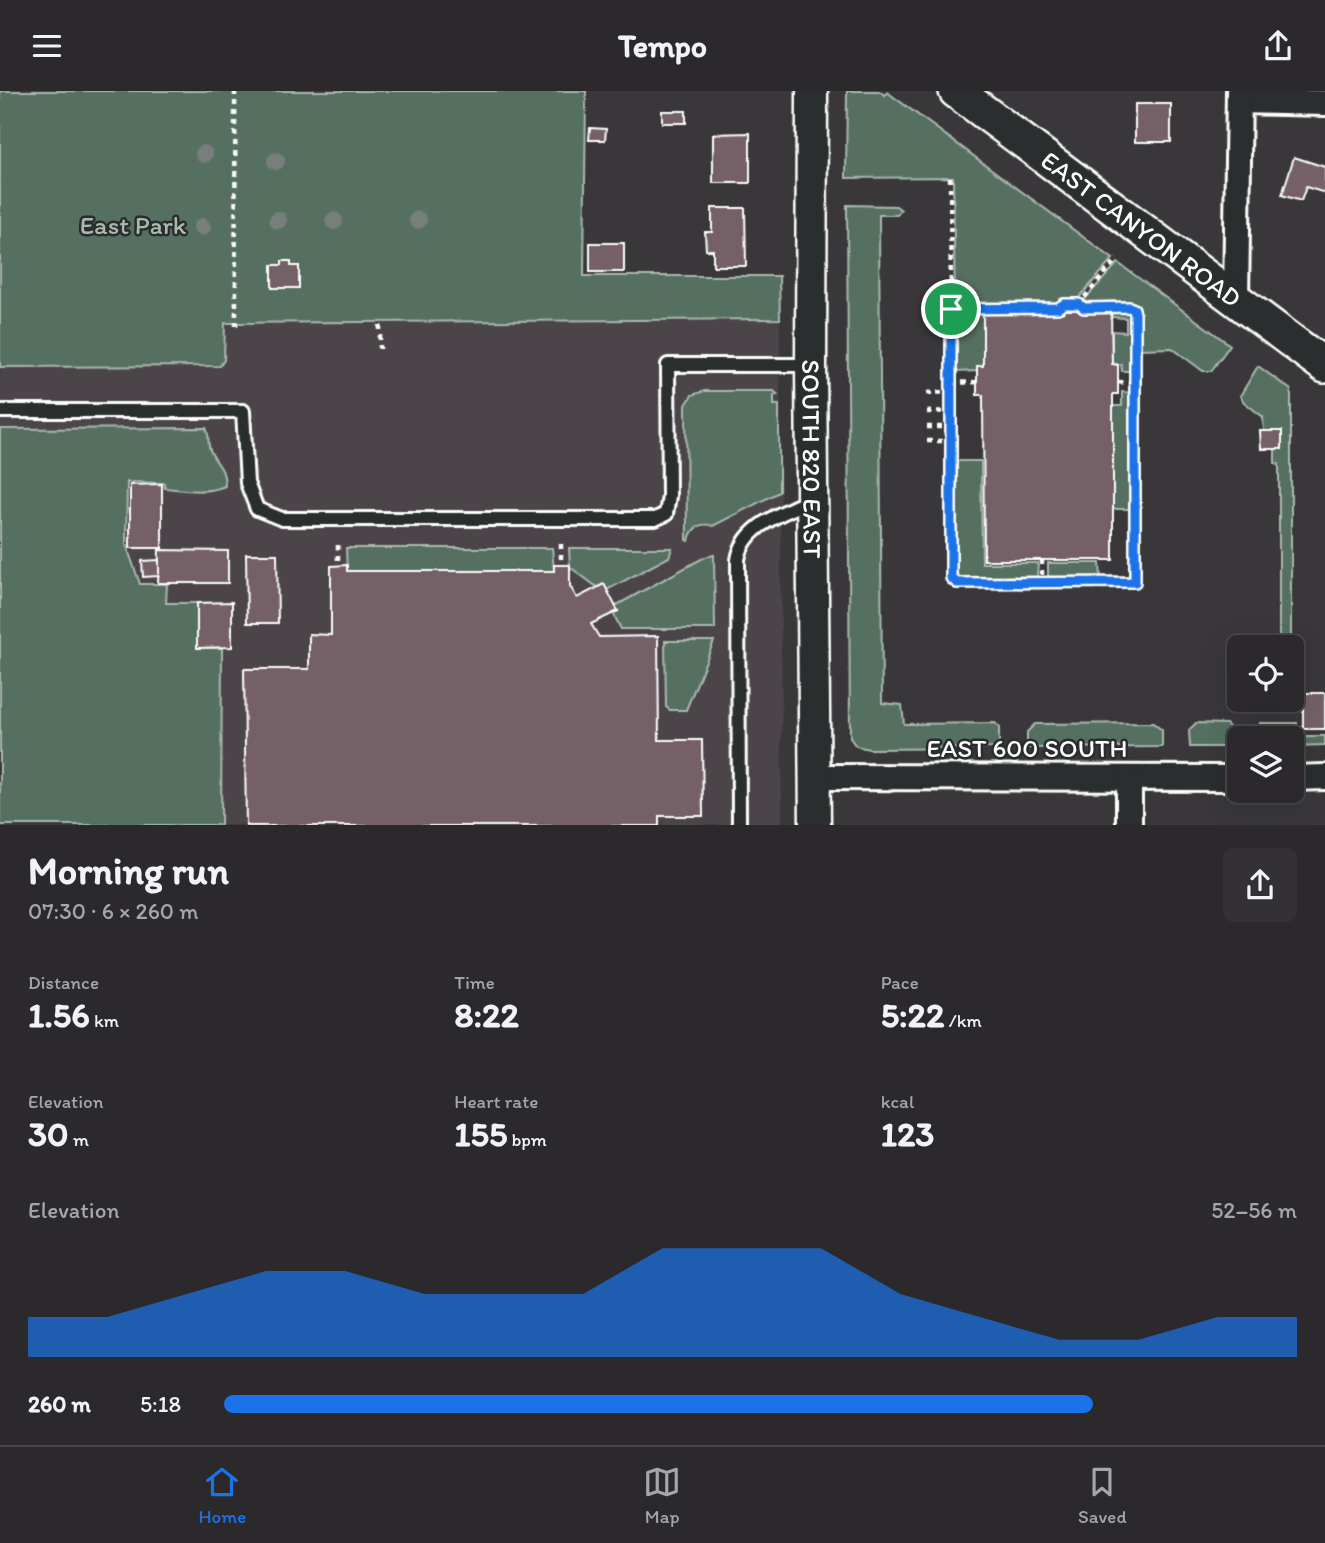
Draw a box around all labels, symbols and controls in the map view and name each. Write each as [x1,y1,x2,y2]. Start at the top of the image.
icon: menu [28,27,66,65]
text: Tempo [618,27,707,65]
icon: share [1259,27,1297,65]
street label: EAST CANYON ROAD [1035,144,1248,314]
park label: East Park [80,209,187,241]
pin [921,279,981,339]
icon: arrive [932,290,970,328]
street label: SOUTH 820 EAST [795,359,829,559]
map controls [1227,635,1304,803]
button: locate [1227,635,1304,712]
button: layers [1227,726,1304,803]
street label: EAST 600 SOUTH [927,732,1127,764]
text: Morning run [28,848,229,894]
button: share [1223,848,1297,922]
text: 07:30 · 6 × 260 m [28,897,199,925]
text: Distance [28,971,99,994]
text: Time [454,971,495,994]
text: Pace [881,971,919,994]
text: 1.56 [28,994,90,1036]
text: 8:22 [454,994,519,1036]
text: 5:22 [881,994,944,1036]
text: km [90,1009,119,1032]
text: /km [944,1009,982,1032]
text: Elevation [28,1090,104,1113]
text: Heart rate [454,1090,538,1113]
text: kcal [881,1090,914,1113]
text: 30 [28,1113,69,1155]
text: 155 [454,1113,507,1155]
text: 123 [881,1113,934,1155]
text: m [69,1128,89,1151]
text: bpm [507,1128,547,1151]
text: Elevation [28,1196,119,1224]
text: 52–56 m [1211,1196,1297,1224]
text: 260 m [28,1390,91,1418]
text: 5:18 [140,1390,181,1418]
tab: Home [198,1463,246,1528]
tab: Map [643,1463,681,1528]
tab: Saved [1078,1463,1127,1528]

